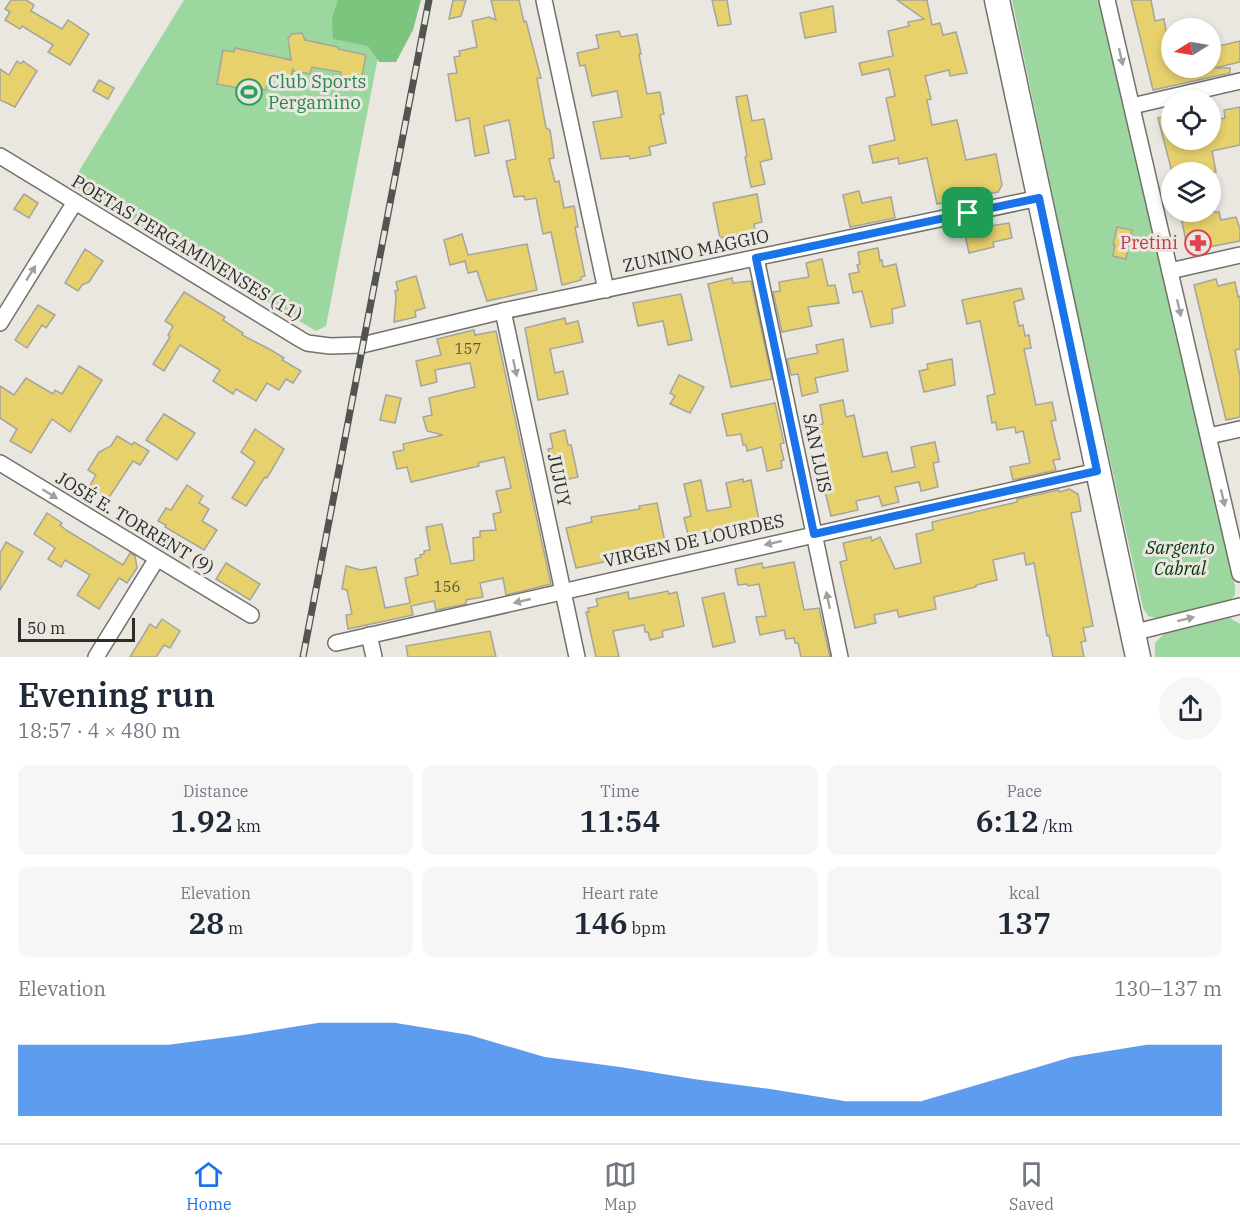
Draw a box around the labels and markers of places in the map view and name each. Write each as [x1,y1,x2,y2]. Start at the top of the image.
place label: Club Sports Pergamino [268,70,366,114]
sports icon: Club Sports Pergamino [234,77,264,107]
pin [942,187,993,238]
pharmacy icon: Pretini [1183,228,1213,258]
place label: Pretini [1120,231,1178,254]

